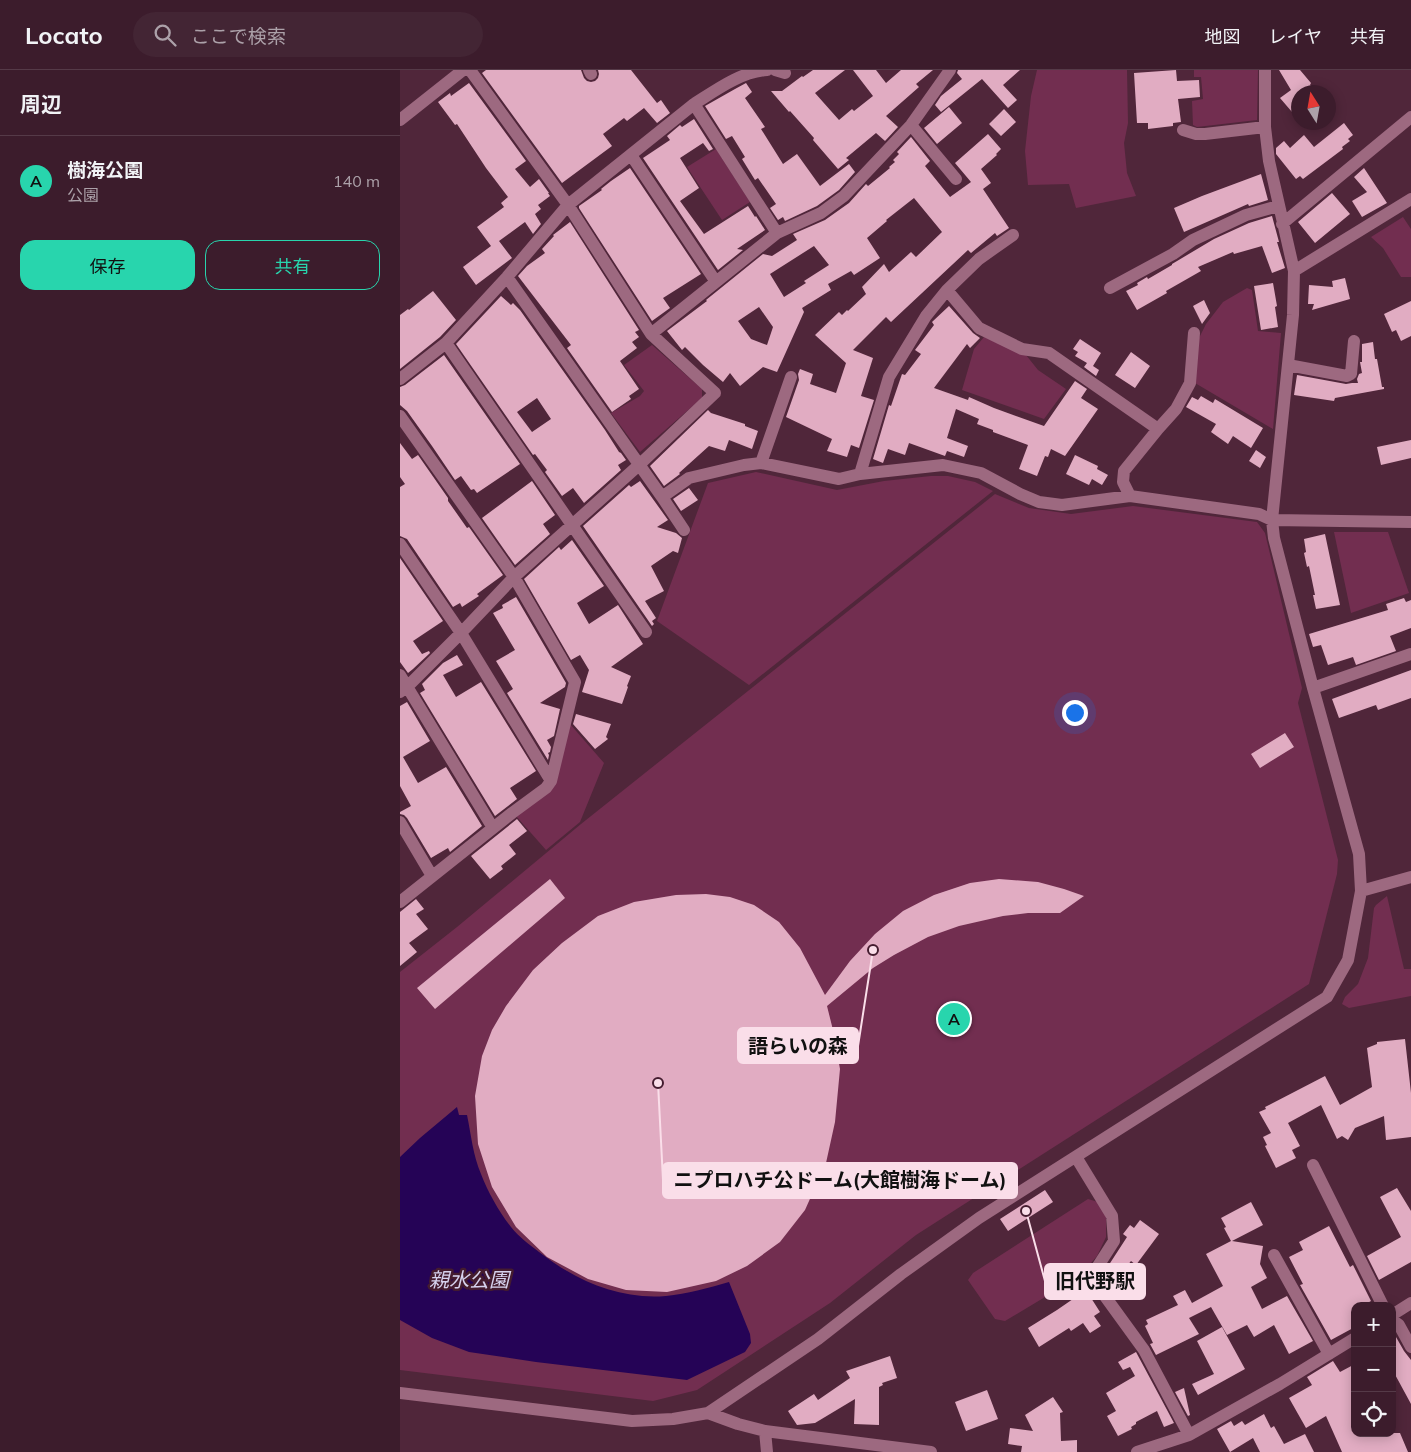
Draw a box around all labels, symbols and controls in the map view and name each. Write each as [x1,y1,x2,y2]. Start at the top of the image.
search box [133,12,483,57]
text: Locato [25,20,103,50]
icon: search [151,21,179,49]
text: ここで検索 [191,24,286,48]
text: 地図 [1205,25,1241,48]
text: レイヤ [1269,25,1322,48]
text: 共有 [1350,25,1386,48]
north arrow [1291,85,1336,130]
text: 周辺 [20,91,62,117]
text: 樹海公園 [67,158,143,182]
text: A [30,171,42,191]
text: 140 m [333,171,380,191]
text: 公園 [67,185,99,205]
button: 保存 [20,240,195,290]
button: 共有 [205,240,380,290]
your location [1062,700,1088,726]
pin: A [938,1000,970,1038]
callout: 語らいの森 [738,1028,858,1063]
text: 語らいの森 [748,1033,848,1058]
callout: ニプロハチ公ドーム(大館樹海ドーム) [663,1163,1017,1198]
text: ニプロハチ公ドーム(大館樹海ドーム) [673,1167,1007,1192]
callout: 旧代野駅 [1045,1264,1145,1299]
water label: 親水公園 [429,1267,512,1292]
text: 旧代野駅 [1055,1268,1135,1293]
map controls [1351,1302,1396,1437]
button: + [1351,1302,1396,1347]
button: − [1351,1347,1396,1392]
button: locate [1351,1392,1396,1437]

